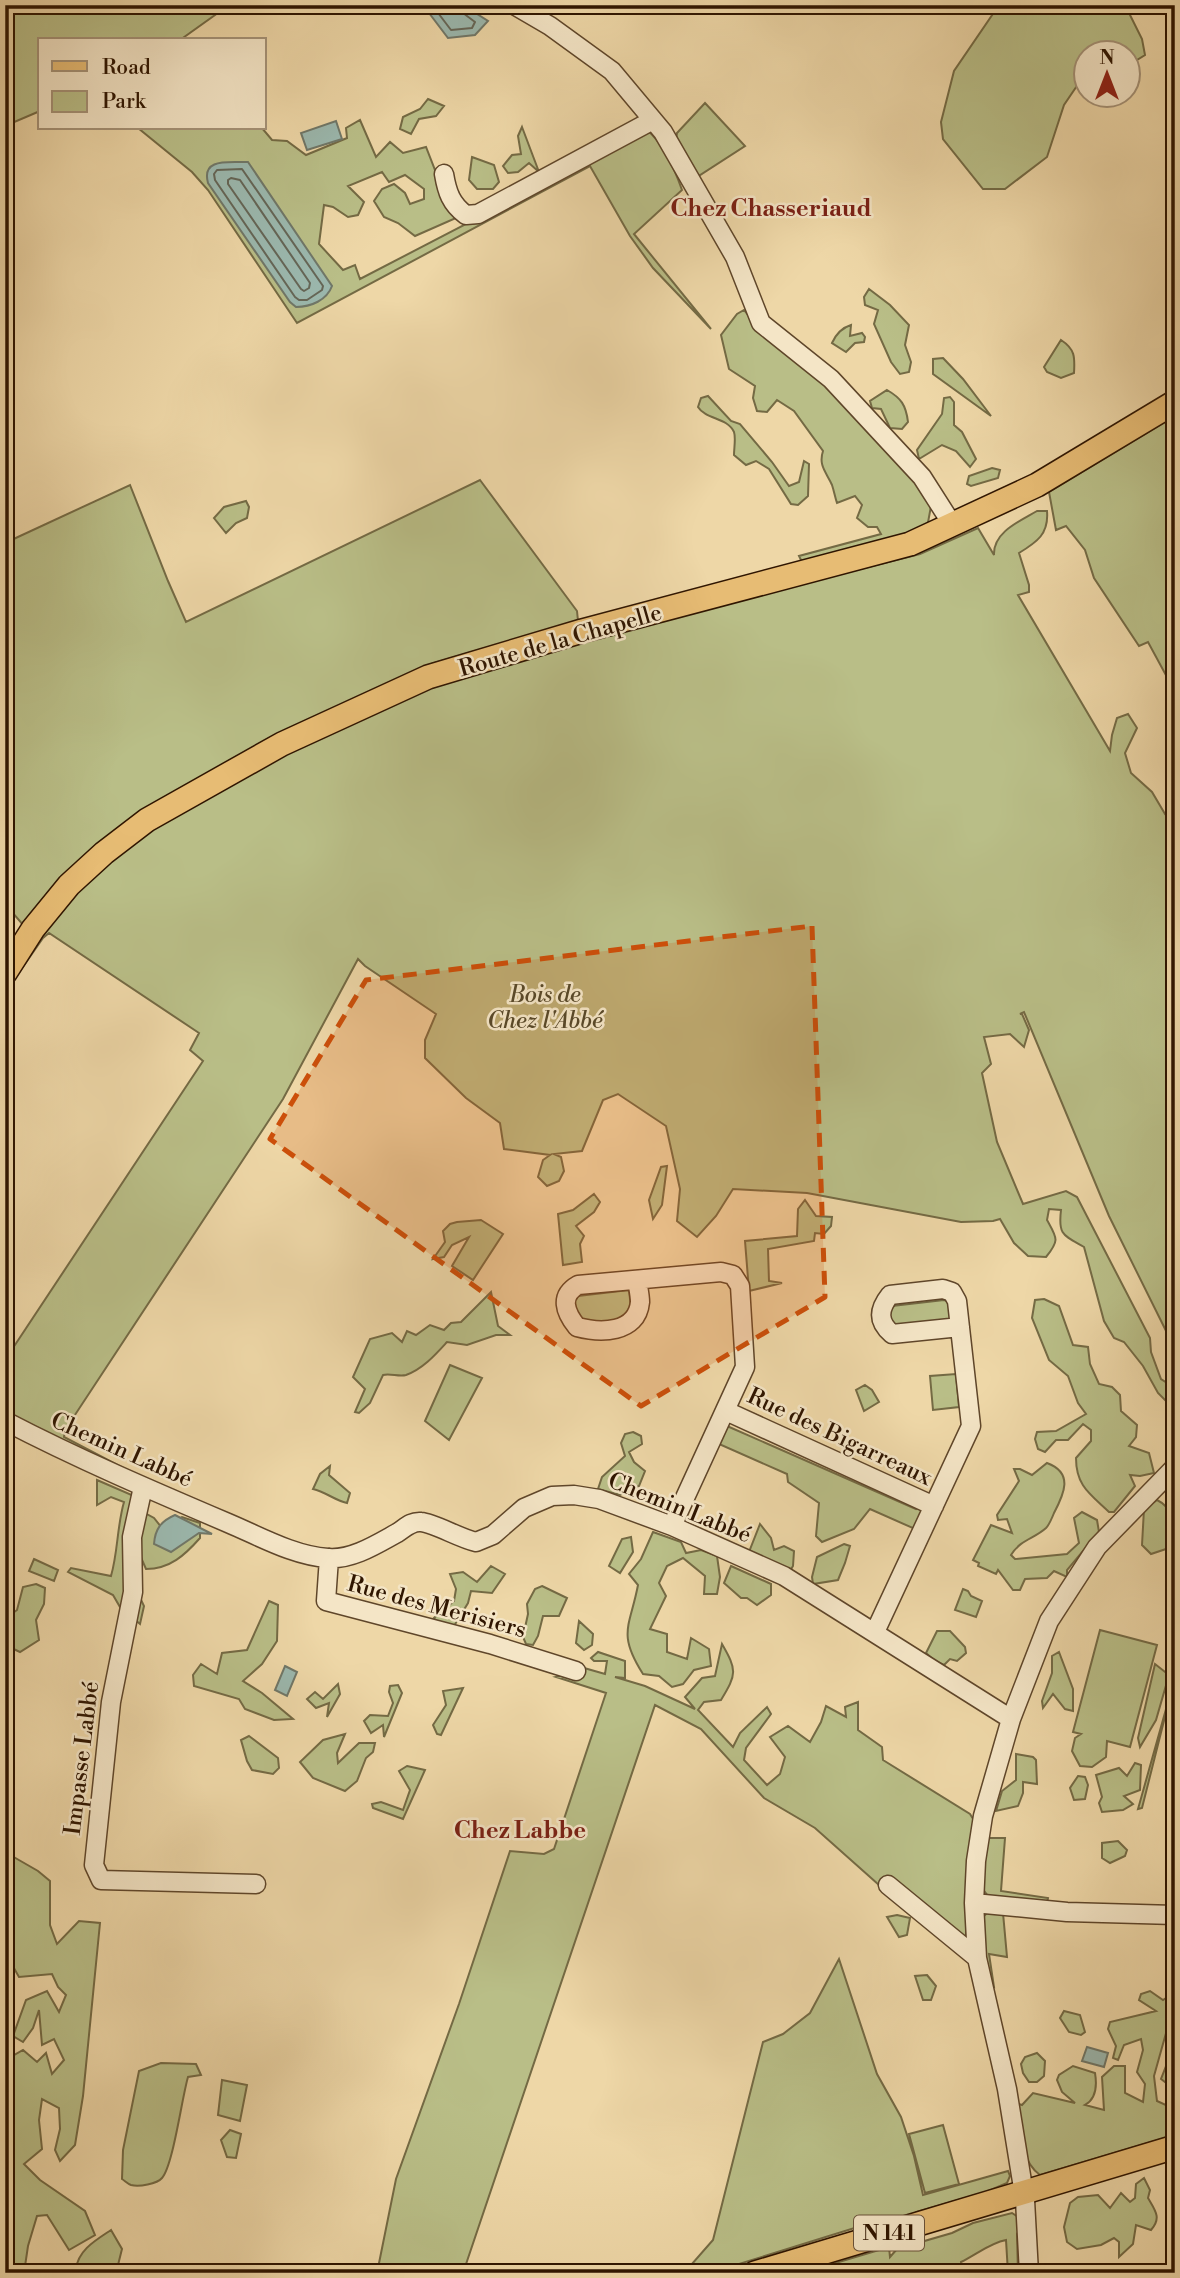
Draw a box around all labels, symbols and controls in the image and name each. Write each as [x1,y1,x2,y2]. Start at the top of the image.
legend [38,38,266,130]
north arrow [1072,38,1142,108]
text: N [1099,46,1115,70]
text: Road [102,55,151,81]
text: Park [102,89,147,115]
district label: Chez Chasseriaud [670,194,872,224]
street label: Route de la Chapelle [456,599,665,683]
park label: Bois de Chez l'Abbé [487,981,605,1035]
street label: Rue des Bigarreaux [743,1382,937,1492]
street label: Chemin Labbé [46,1406,197,1494]
street label: Chemin Labbé [604,1466,755,1549]
street label: Rue des Merisiers [344,1570,529,1644]
street label: Impasse Labbé [59,1680,105,1837]
district label: Chez Labbe [454,1816,586,1846]
road number: N 141 [854,2216,924,2250]

